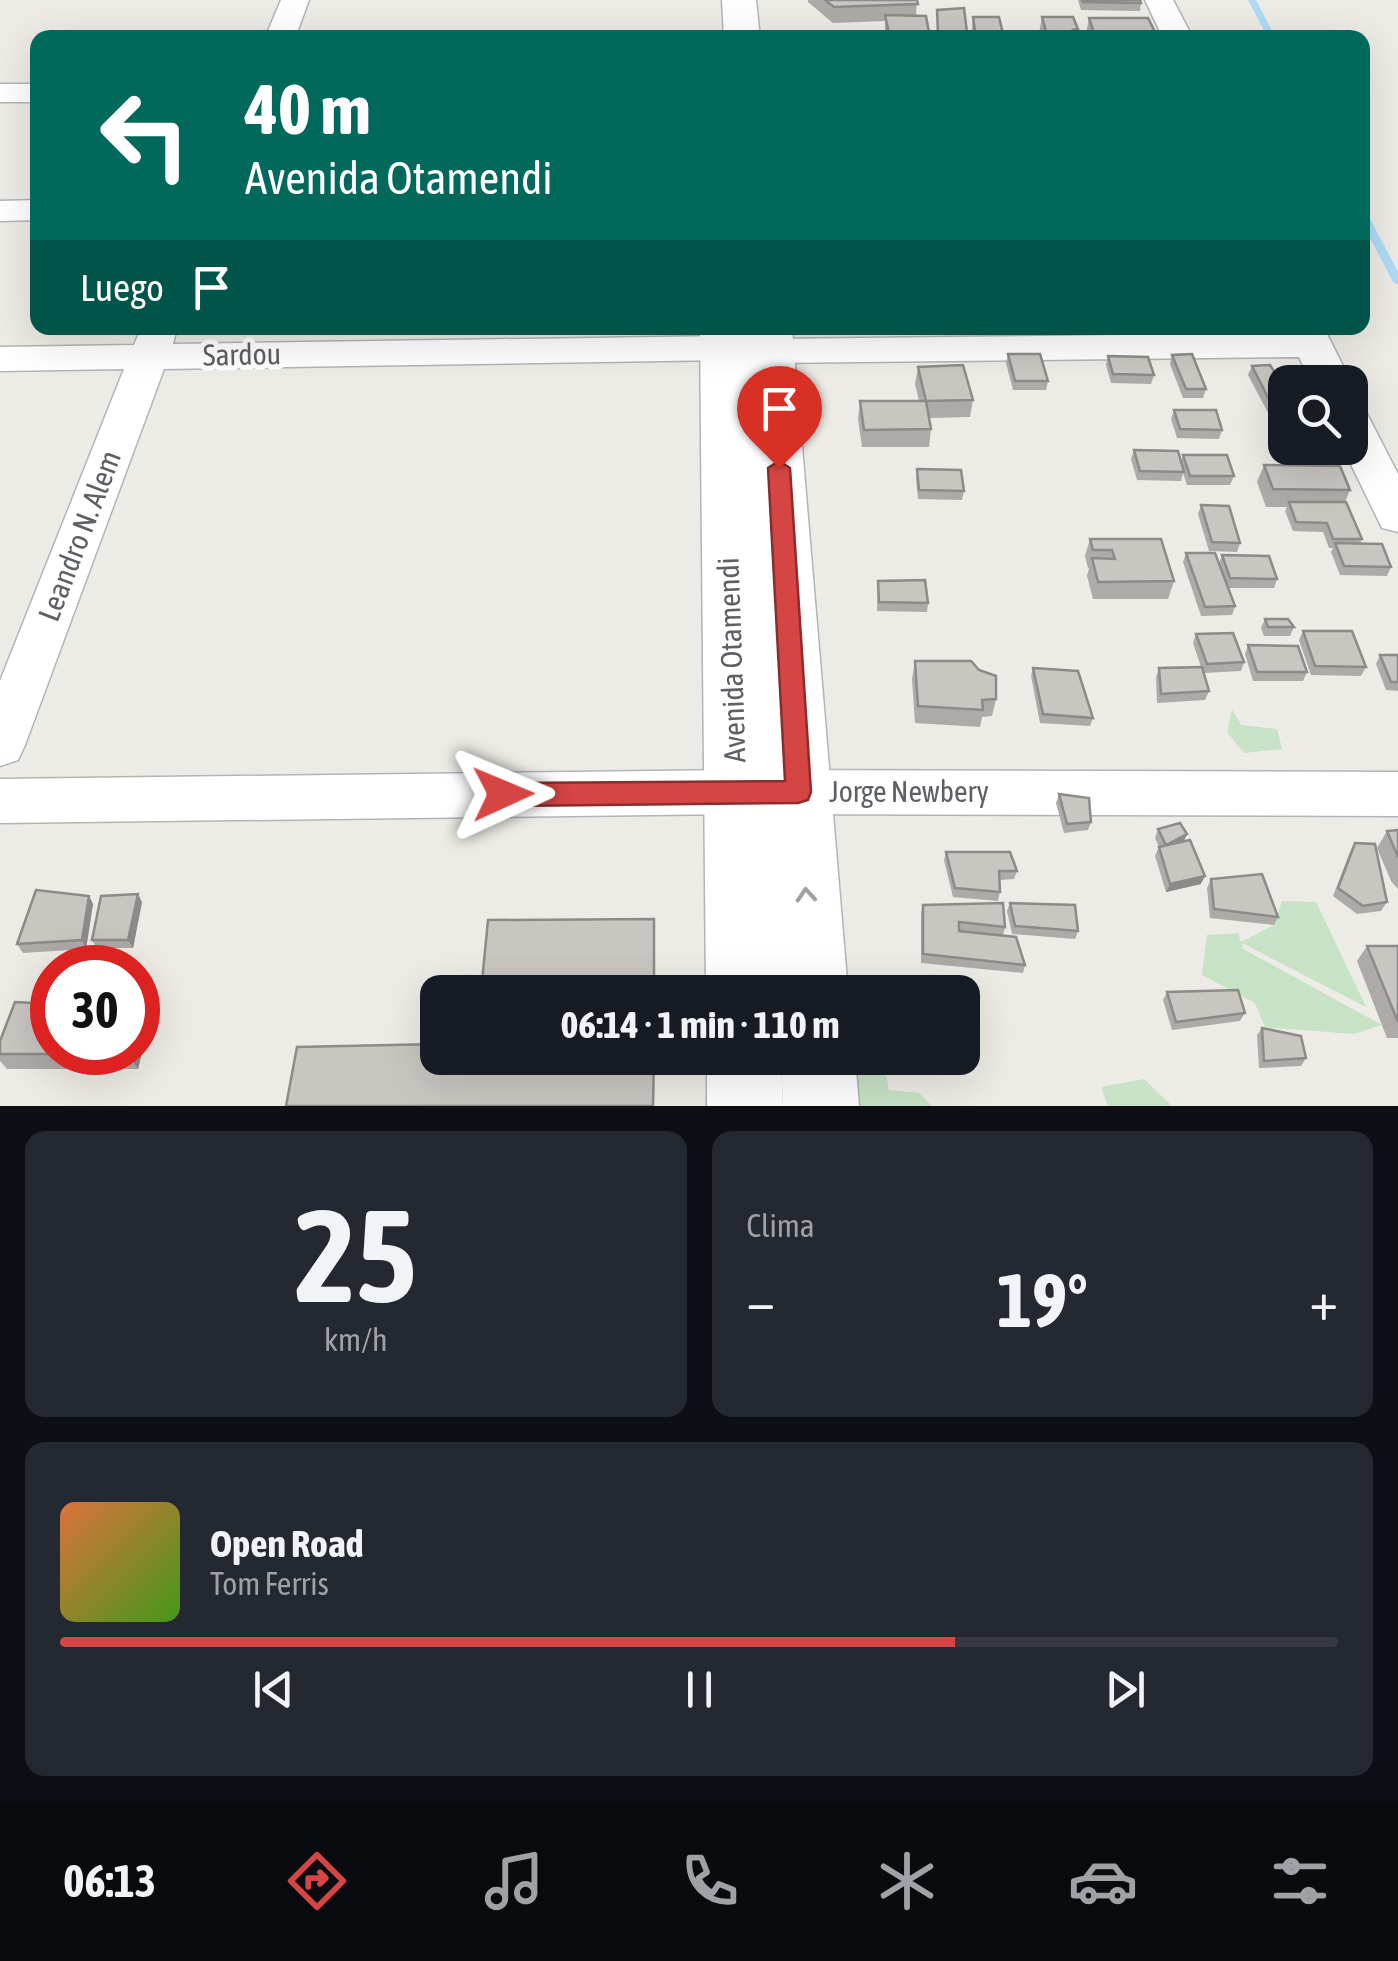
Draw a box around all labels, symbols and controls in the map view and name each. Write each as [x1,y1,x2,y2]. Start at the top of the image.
text: 40 m [245,69,371,149]
icon: left [80,70,210,200]
text: Avenida Otamendi [245,152,553,204]
icon: arrive [184,260,239,315]
text: Luego [80,266,164,309]
street label: Sardou [203,336,281,372]
map controls [1268,365,1368,465]
button: search [1268,365,1368,465]
pin [737,366,822,469]
icon: arrive [752,381,807,436]
street label: Leandro N. Alem [31,446,127,626]
street label: Avenida Otamendi [710,557,752,763]
position arrow [451,742,555,846]
street label: Jorge Newbery [829,774,989,808]
one-way arrow [795,887,817,903]
speed limit sign: 30 [30,945,160,1075]
text: 06:14 · 1 min · 110 m [560,1003,840,1046]
text: 25 [295,1181,417,1330]
text: Clima [747,1207,815,1244]
text: 19° [997,1257,1088,1343]
text: − [747,1269,775,1332]
text: + [1309,1269,1338,1332]
text: km/h [324,1321,387,1358]
text: Open Road [210,1522,364,1565]
text: Tom Ferris [210,1565,329,1602]
icon: previous [246,1662,301,1717]
icon: pause [672,1662,727,1717]
icon: next [1098,1662,1153,1717]
icon: directions [282,1846,352,1916]
icon: music [479,1846,549,1916]
icon: phone [675,1846,745,1916]
icon: climate [872,1846,942,1916]
icon: car [1068,1846,1138,1916]
icon: filters [1265,1846,1335,1916]
text: 06:13 [63,1855,156,1907]

